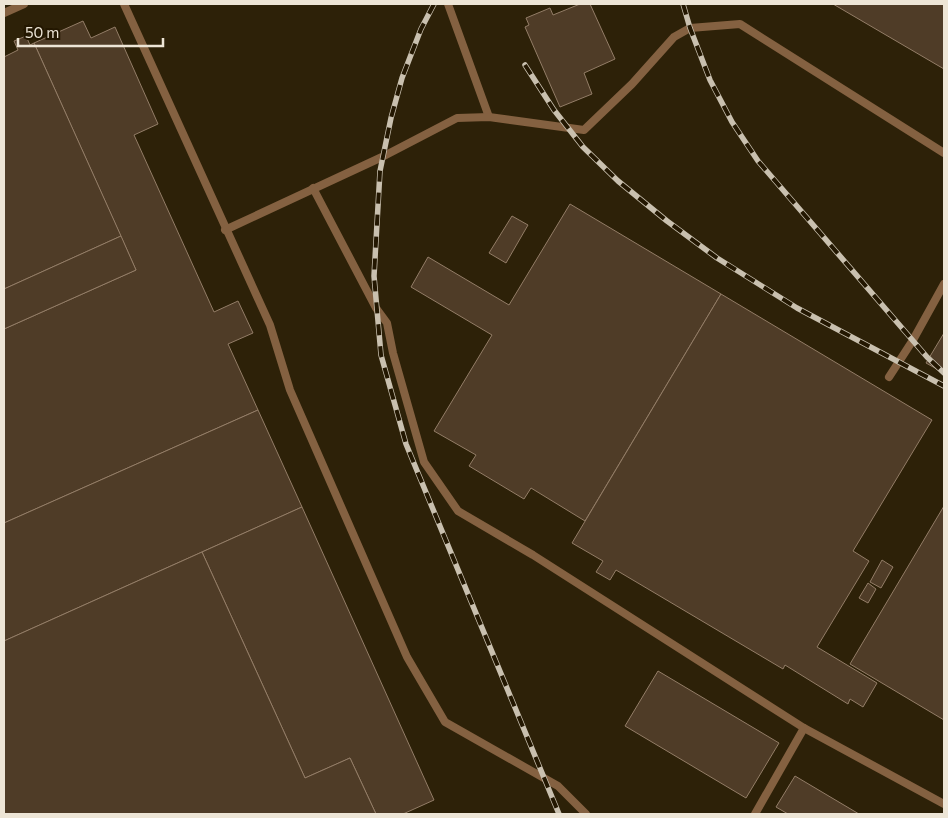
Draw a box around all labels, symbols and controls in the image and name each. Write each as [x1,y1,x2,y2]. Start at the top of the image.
scale bar [18,15,162,47]
text: 50 m [25,23,59,41]

